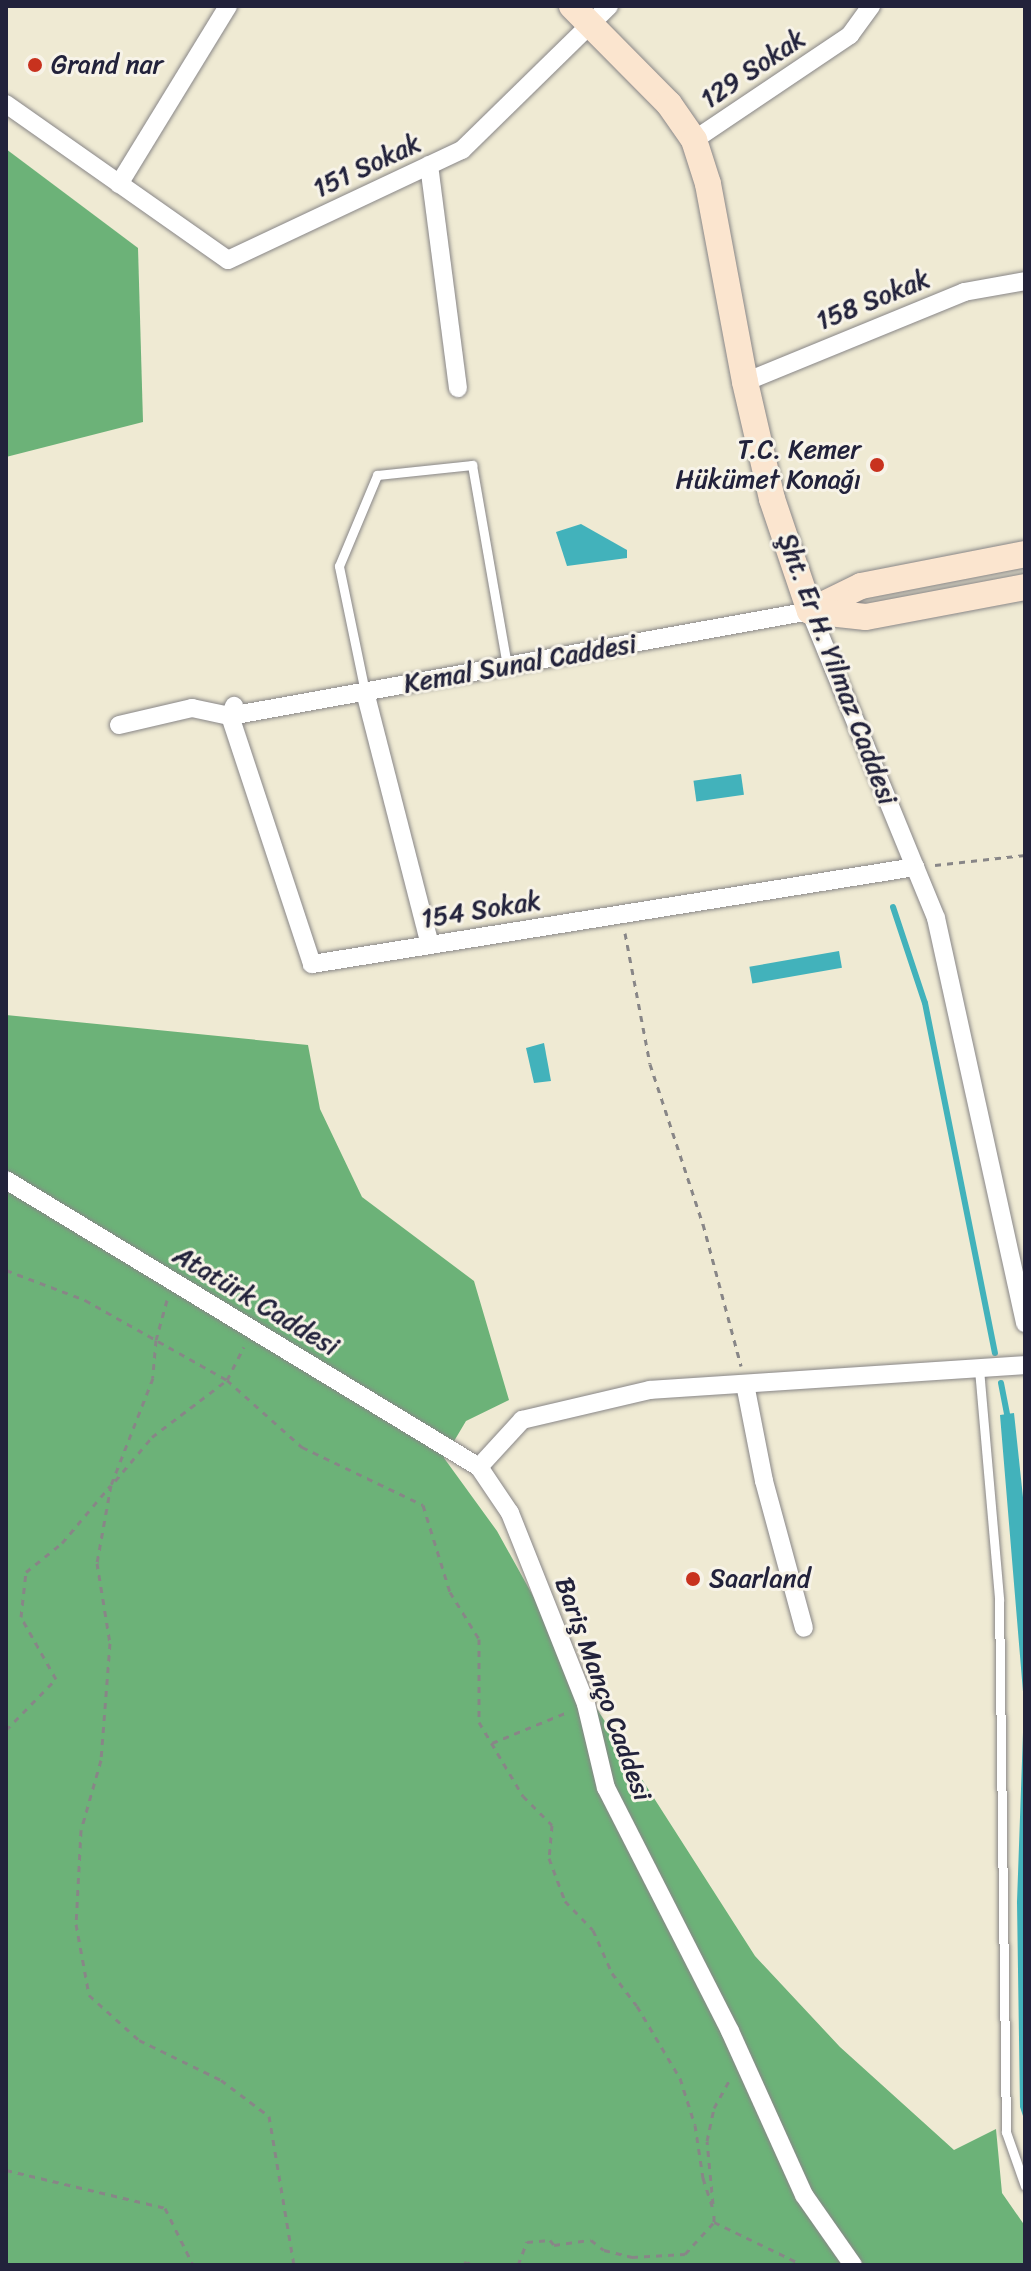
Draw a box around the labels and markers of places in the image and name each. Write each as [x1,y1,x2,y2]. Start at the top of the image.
place label: Grand nar [51,49,163,81]
marker: Grand nar [26,56,44,74]
place label: T.C. Kemer Hükümet Konağı [674,434,861,496]
marker: T.C. Kemer Hükümet Konağı [868,456,886,474]
place label: Saarland [709,1563,810,1595]
marker: Saarland [684,1570,702,1588]

